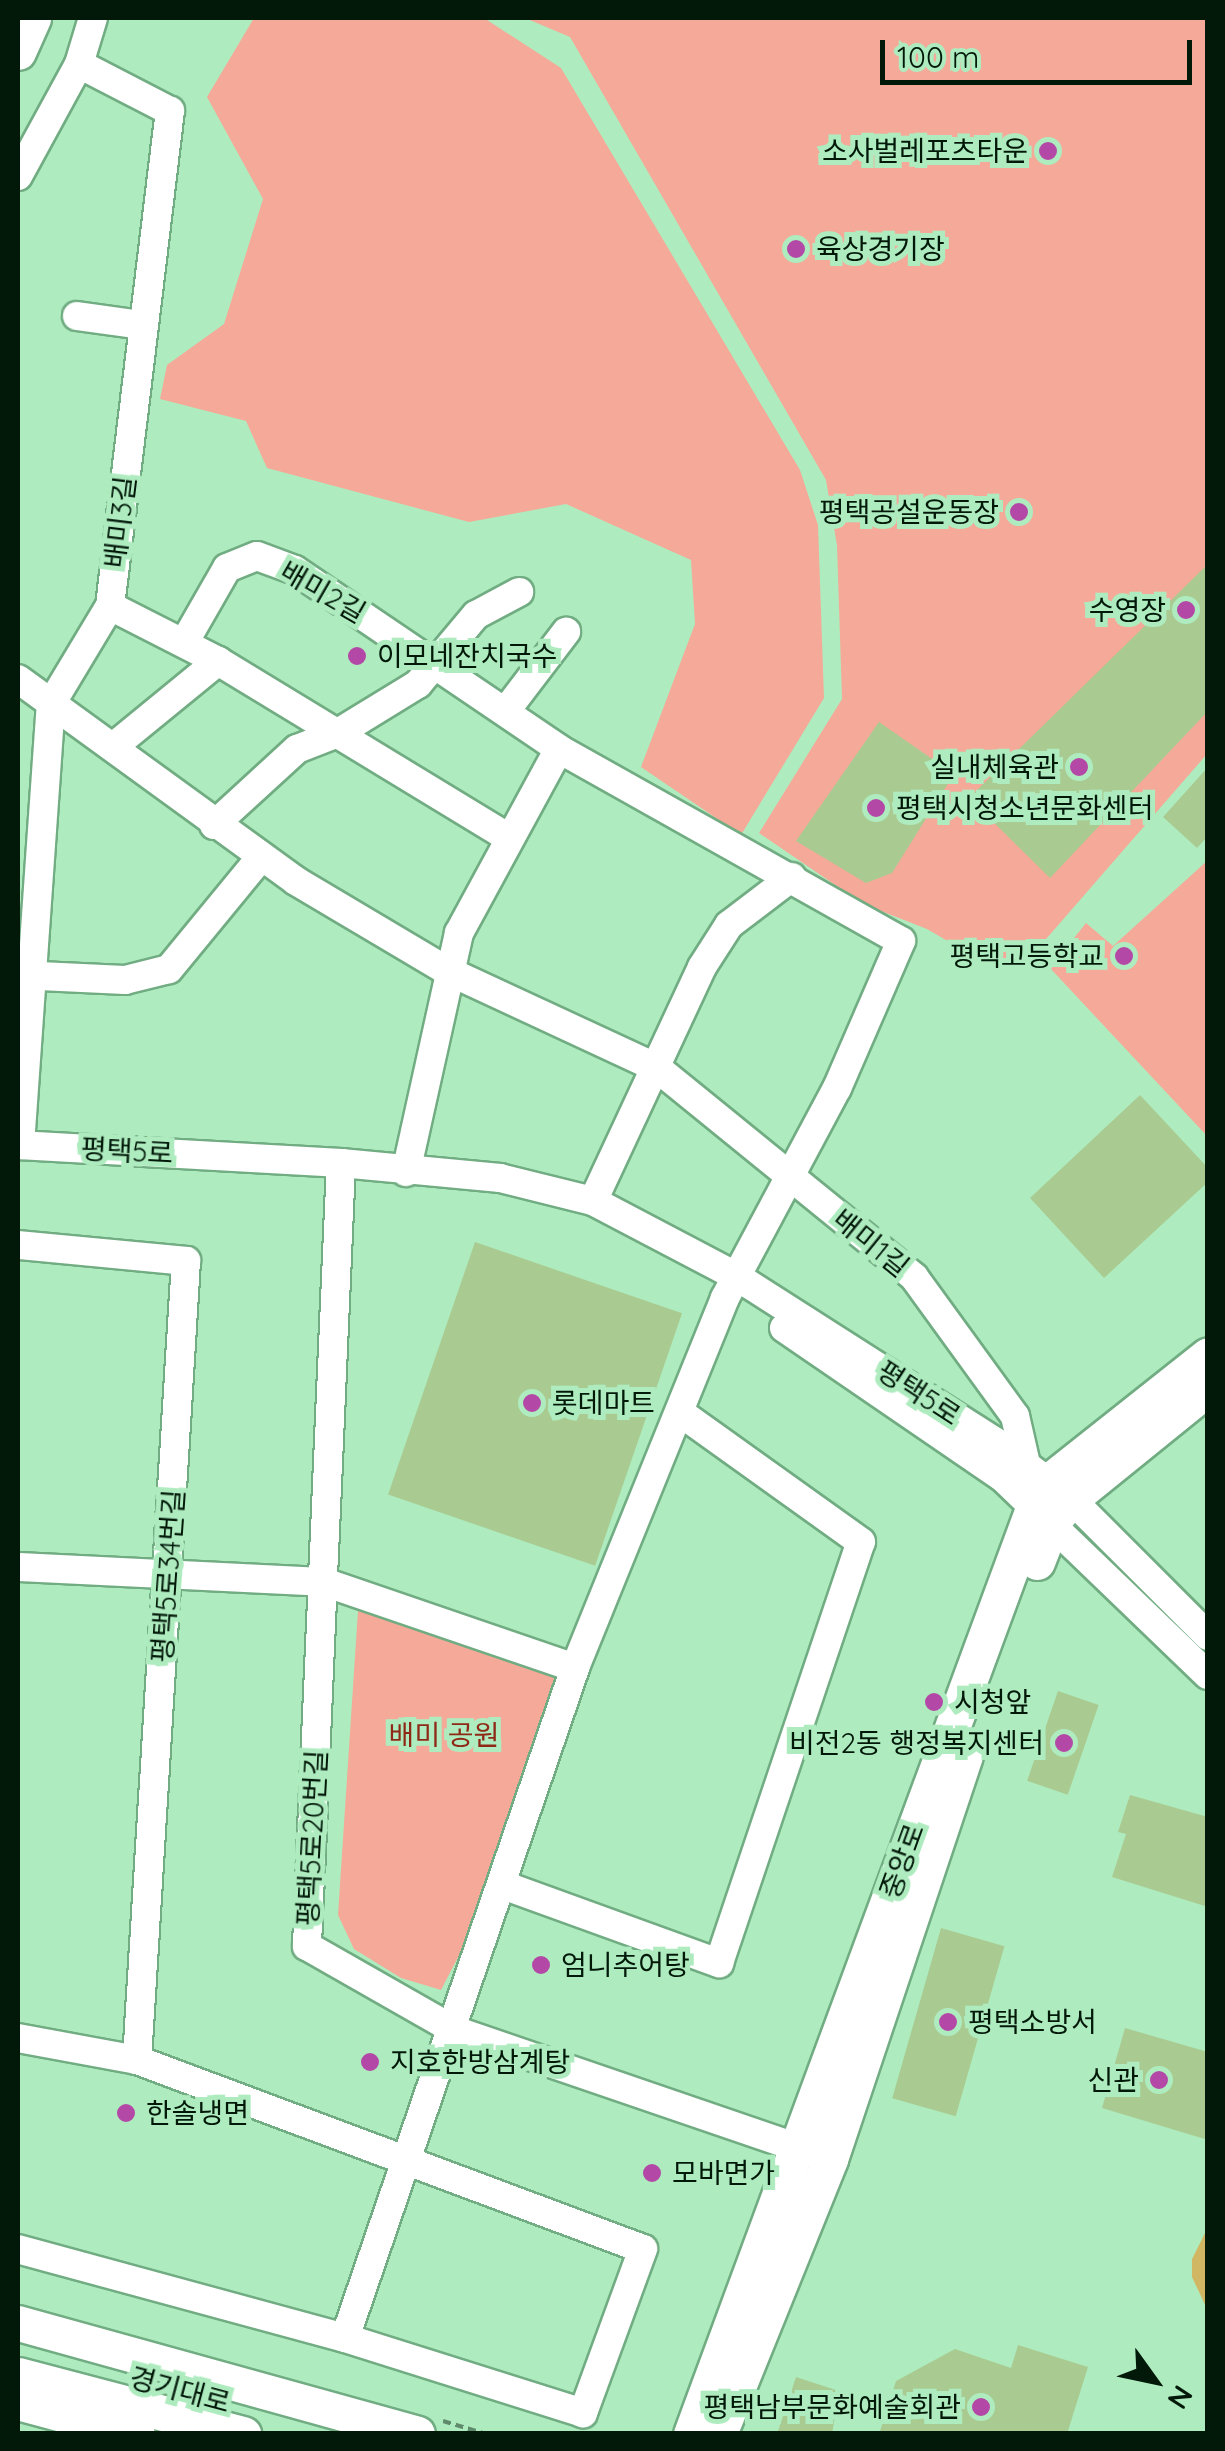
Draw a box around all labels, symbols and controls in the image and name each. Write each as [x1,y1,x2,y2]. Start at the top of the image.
scale bar [885,20,1198,82]
text: 100 m [897,38,979,76]
place label: 소사벌레포츠타운 [822,134,1028,168]
marker: 소사벌레포츠타운 [1037,140,1059,162]
place label: 육상경기장 [816,232,945,266]
marker: 육상경기장 [785,238,807,260]
street label: 배미3길 [98,474,142,570]
place label: 평택공설운동장 [819,495,999,529]
marker: 평택공설운동장 [1008,501,1030,523]
street label: 배미2길 [274,554,372,630]
place label: 수영장 [1089,593,1166,627]
marker: 수영장 [1175,599,1197,621]
place label: 이모네잔치국수 [377,639,557,673]
marker: 이모네잔치국수 [346,645,368,667]
place label: 실내체육관 [930,750,1059,784]
marker: 실내체육관 [1068,756,1090,778]
place label: 평택시청소년문화센터 [896,791,1154,825]
marker: 평택시청소년문화센터 [865,797,887,819]
place label: 평택고등학교 [949,939,1104,973]
marker: 평택고등학교 [1113,945,1135,967]
street label: 평택5로 [80,1132,174,1170]
street label: 배미1길 [826,1202,916,1284]
street label: 평택5로 [871,1354,967,1432]
place label: 롯데마트 [552,1386,655,1420]
marker: 롯데마트 [521,1392,543,1414]
street label: 평택5로34번길 [145,1488,191,1664]
place label: 시청앞 [954,1685,1031,1719]
marker: 시청앞 [923,1691,945,1713]
park label: 배미 공원 [389,1718,499,1752]
place label: 비전2동 행정복지센터 [789,1726,1044,1760]
marker: 비전2동 행정복지센터 [1053,1732,1075,1754]
street label: 평택5로20번길 [291,1749,333,1927]
street label: 중앙로 [873,1819,931,1903]
place label: 엄니추어탕 [561,1948,690,1982]
marker: 엄니추어탕 [530,1954,552,1976]
place label: 평택소방서 [968,2005,1097,2039]
marker: 평택소방서 [937,2011,959,2033]
place label: 지호한방삼계탕 [390,2045,570,2079]
marker: 지호한방삼계탕 [359,2051,381,2073]
place label: 신관 [1087,2063,1139,2097]
marker: 신관 [1148,2069,1170,2091]
place label: 한솔냉면 [146,2096,249,2130]
marker: 한솔냉면 [115,2102,137,2124]
place label: 모바면가 [672,2156,775,2190]
marker: 모바면가 [641,2162,663,2184]
north arrow [1105,2331,1205,2431]
street label: 경기대로 [126,2360,234,2420]
text: N [1160,2379,1201,2416]
place label: 평택남부문화예술회관 [703,2390,961,2424]
marker: 평택남부문화예술회관 [970,2396,992,2418]

